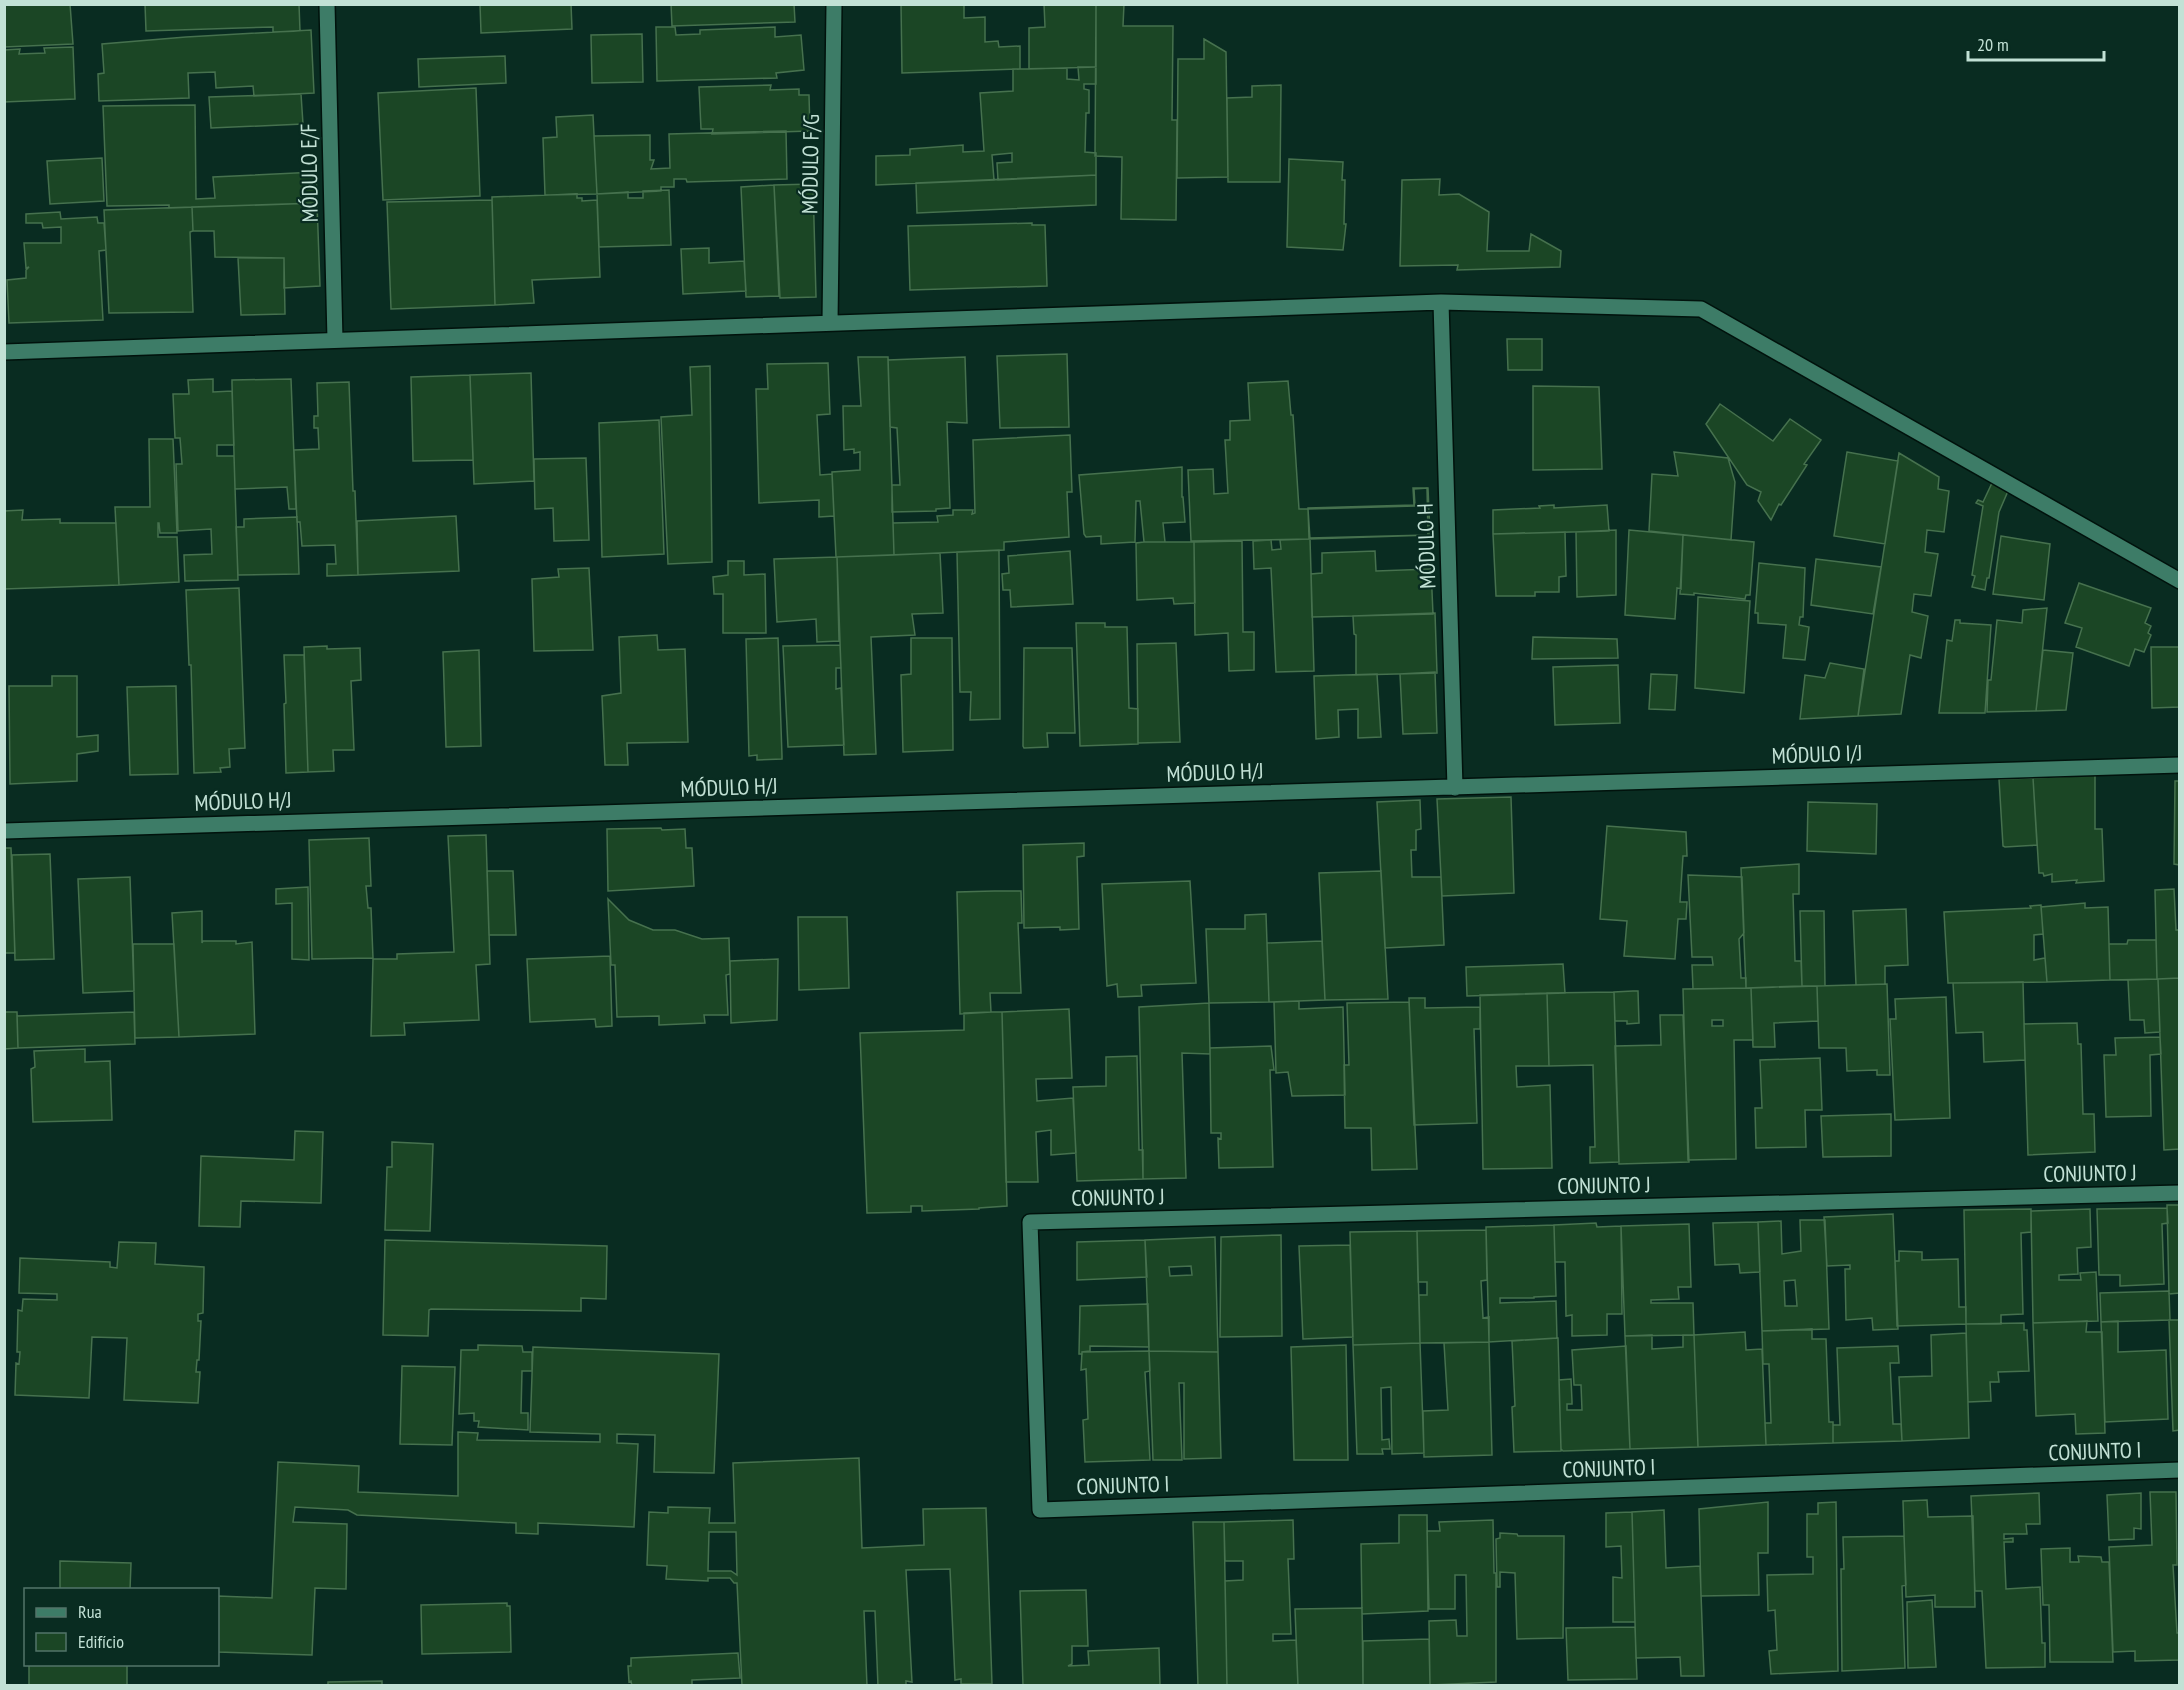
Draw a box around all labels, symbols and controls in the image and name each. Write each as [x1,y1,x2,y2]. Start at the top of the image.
scale bar [1968,24,2104,62]
text: 20 m [1977,33,2009,56]
street label: MÓDULO F/G [795,114,825,214]
street label: MÓDULO E/F [294,123,324,223]
street label: MÓDULO H [1411,503,1441,589]
street label: MÓDULO I/J [1771,738,1863,770]
street label: MÓDULO H/J [1166,756,1264,788]
street label: MÓDULO H/J [680,771,778,803]
street label: MÓDULO H/J [194,785,292,817]
street label: CONJUNTO J [2043,1158,2137,1188]
street label: CONJUNTO J [1557,1170,1651,1200]
street label: CONJUNTO J [1071,1182,1165,1212]
street label: CONJUNTO I [2048,1435,2142,1467]
street label: CONJUNTO I [1562,1452,1656,1484]
street label: CONJUNTO I [1076,1469,1170,1501]
legend [24,1588,219,1666]
text: Rua [78,1600,102,1623]
text: Edifício [78,1630,124,1653]

